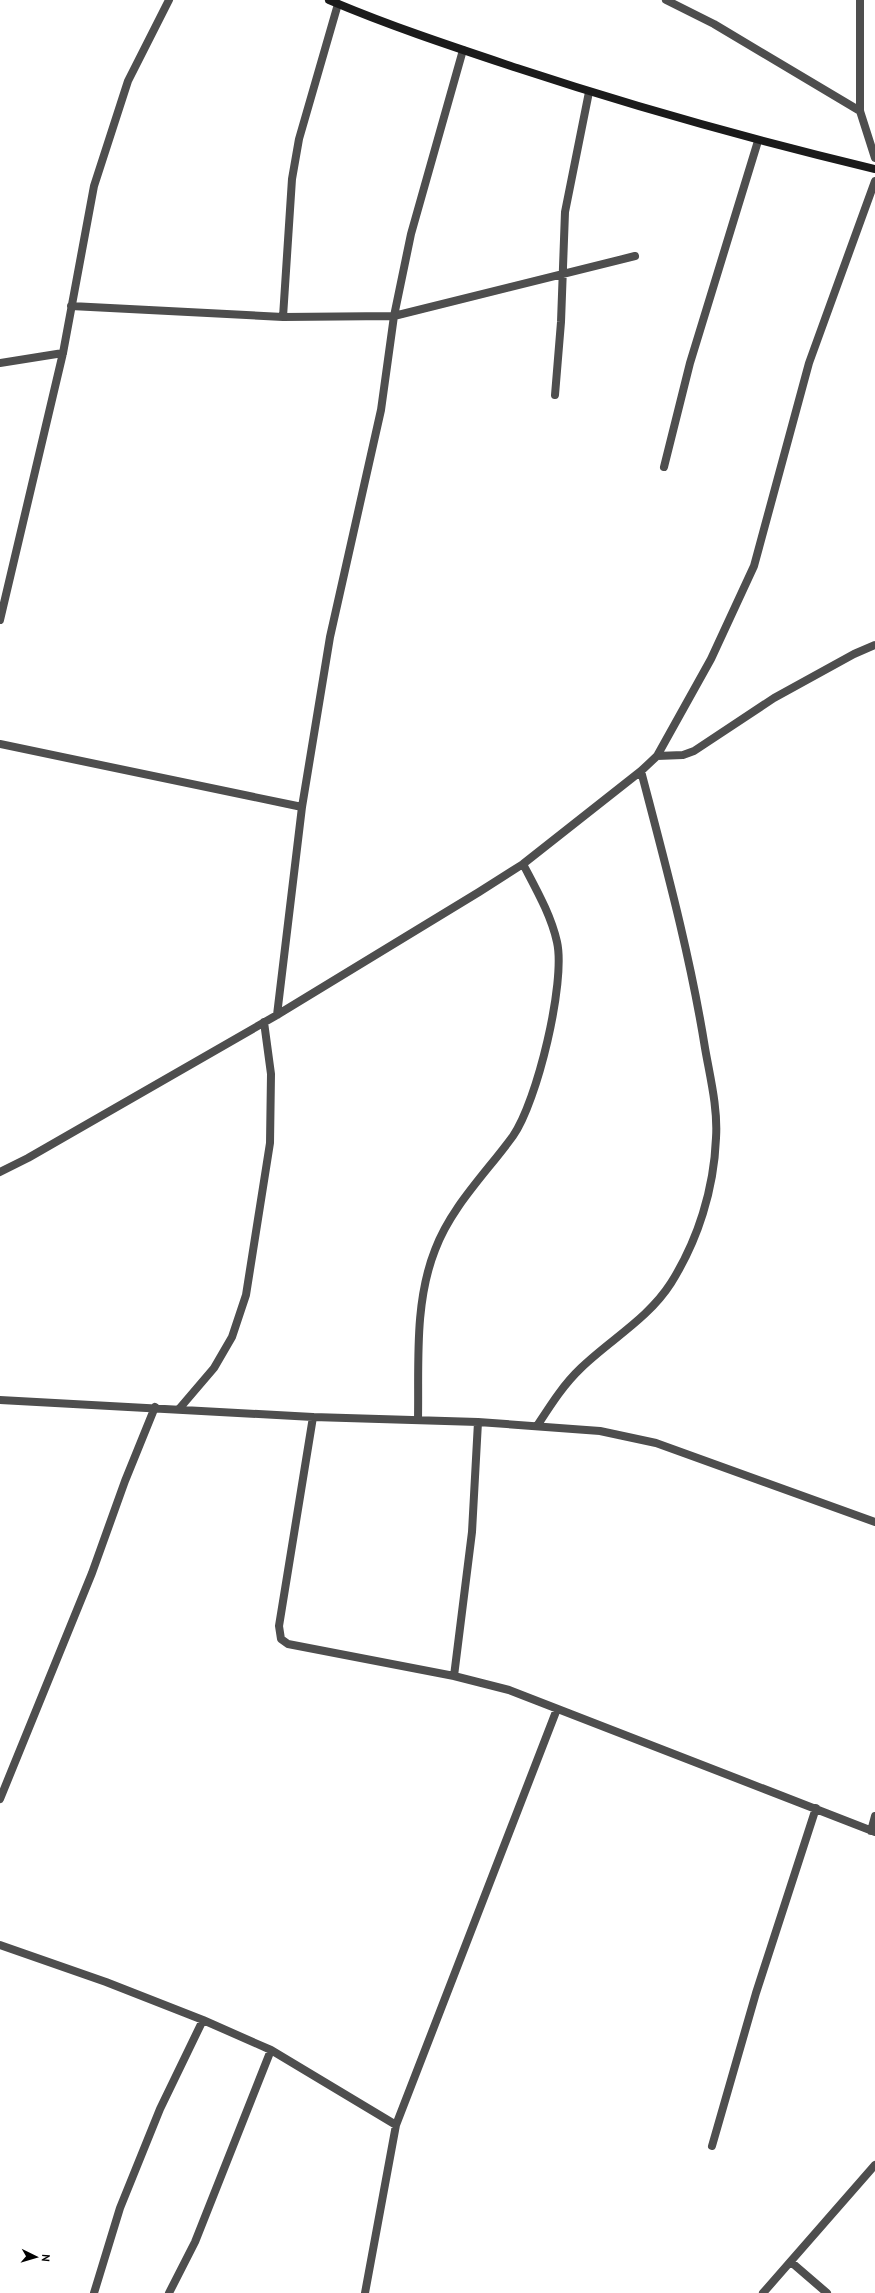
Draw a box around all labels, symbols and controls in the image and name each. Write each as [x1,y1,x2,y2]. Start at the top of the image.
north arrow [16,2237,56,2277]
text: N [39,2254,53,2262]

